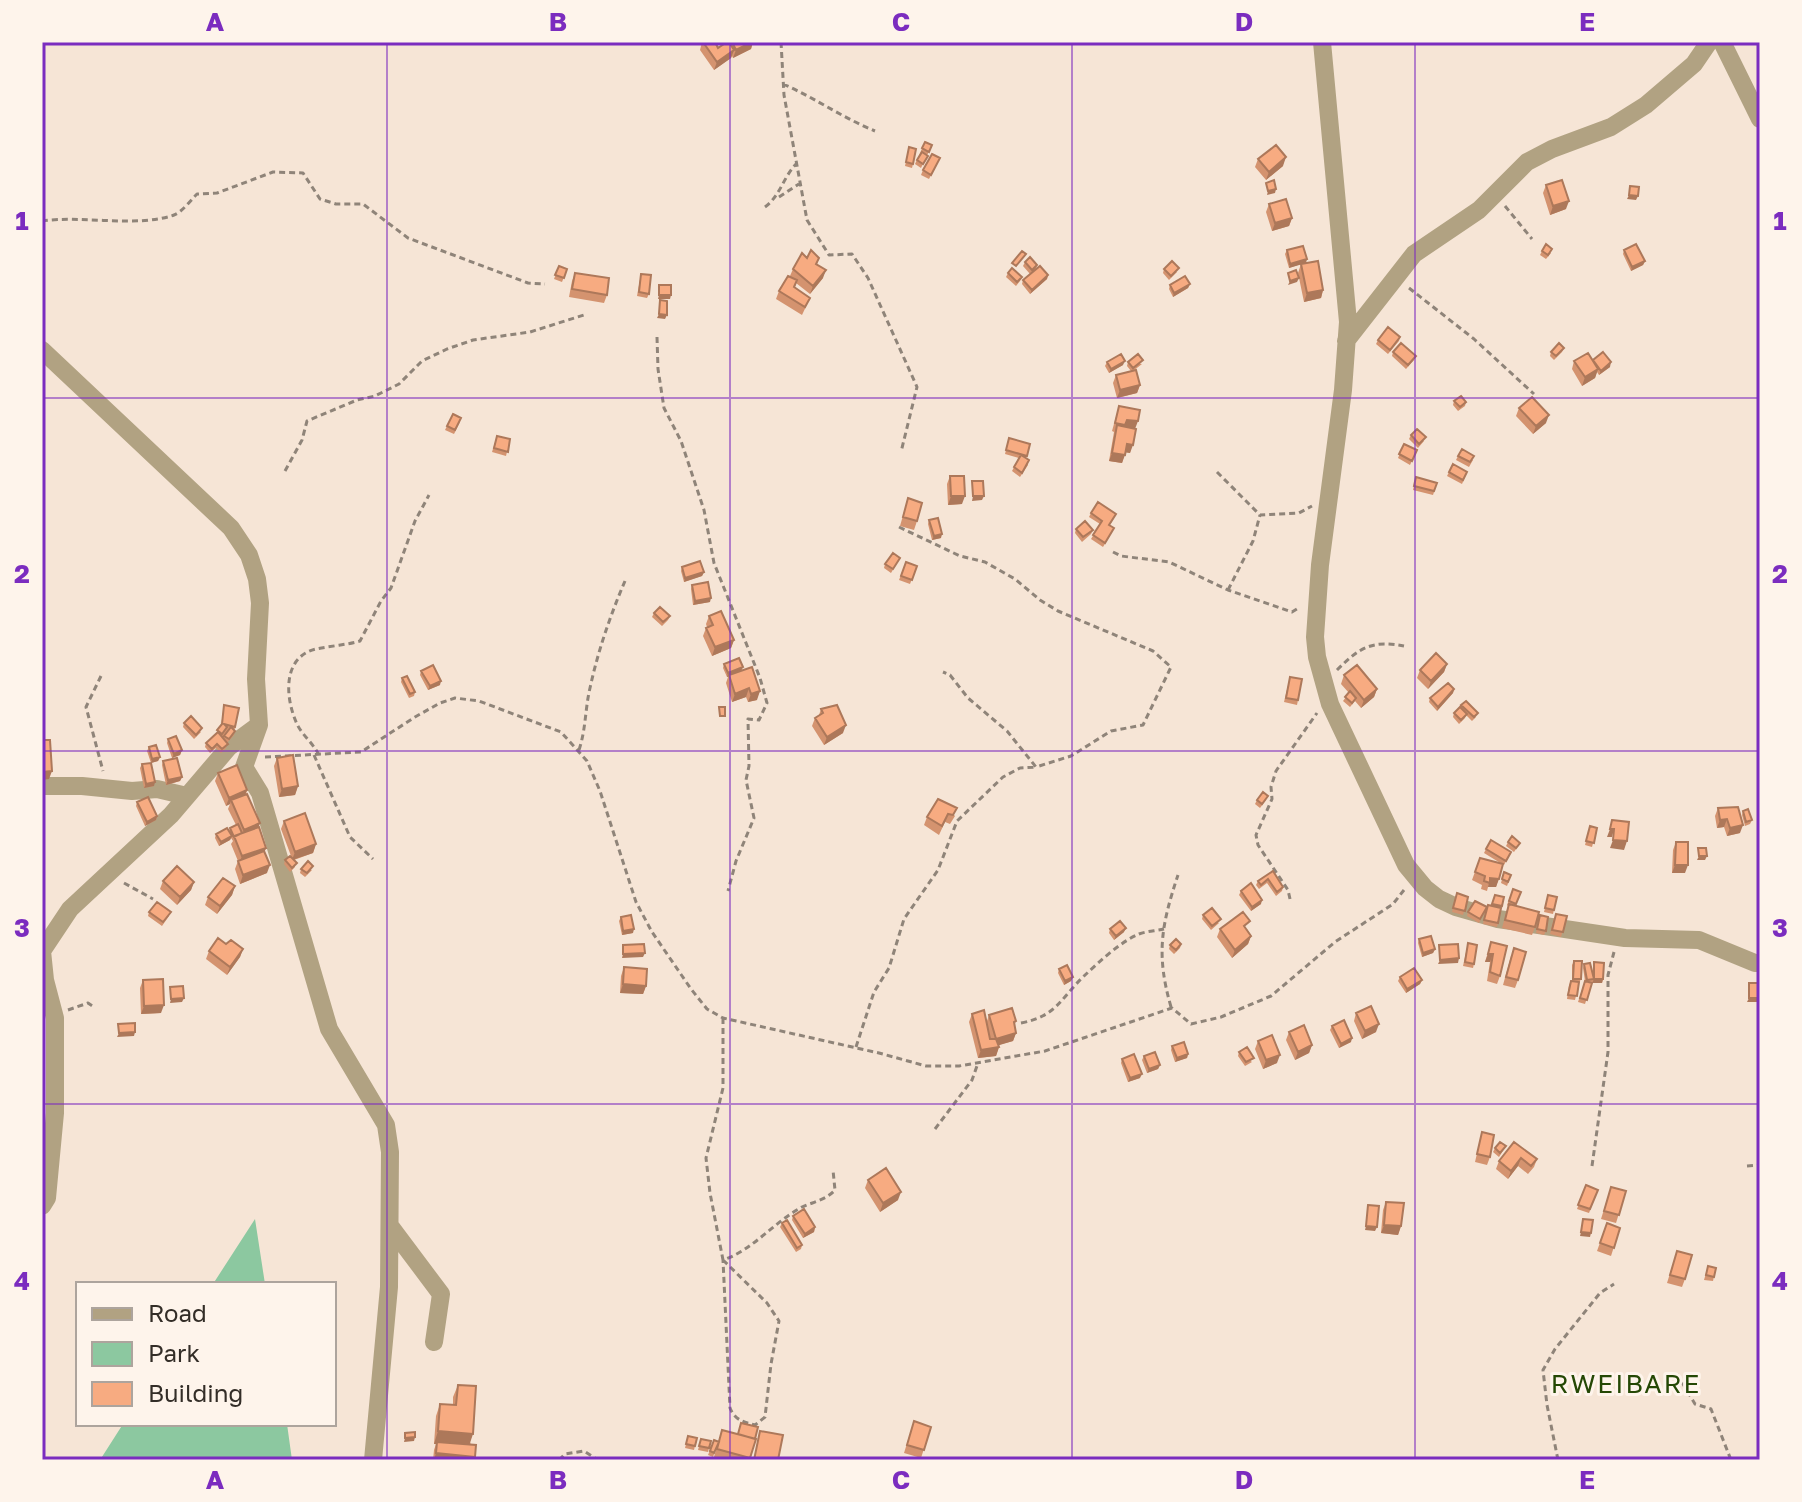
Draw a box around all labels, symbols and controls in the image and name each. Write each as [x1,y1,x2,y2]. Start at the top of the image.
text: A [206,6,225,37]
text: B [549,6,567,37]
text: C [892,6,910,37]
text: D [1235,6,1253,37]
text: E [1579,6,1595,37]
text: 1 [15,205,29,236]
text: 1 [1773,205,1787,236]
text: 2 [14,558,30,589]
text: 2 [1772,558,1788,589]
text: 3 [14,912,30,943]
text: 3 [1772,912,1788,943]
text: 4 [14,1265,30,1296]
text: 4 [1772,1265,1788,1296]
legend [76,1282,336,1426]
text: Road [148,1298,207,1327]
text: Park [148,1338,200,1367]
district label: RWEIBARE [1551,1368,1701,1399]
text: Building [148,1378,243,1407]
text: A [206,1464,225,1495]
text: B [549,1464,567,1495]
text: C [892,1464,910,1495]
text: D [1235,1464,1253,1495]
text: E [1579,1464,1595,1495]

